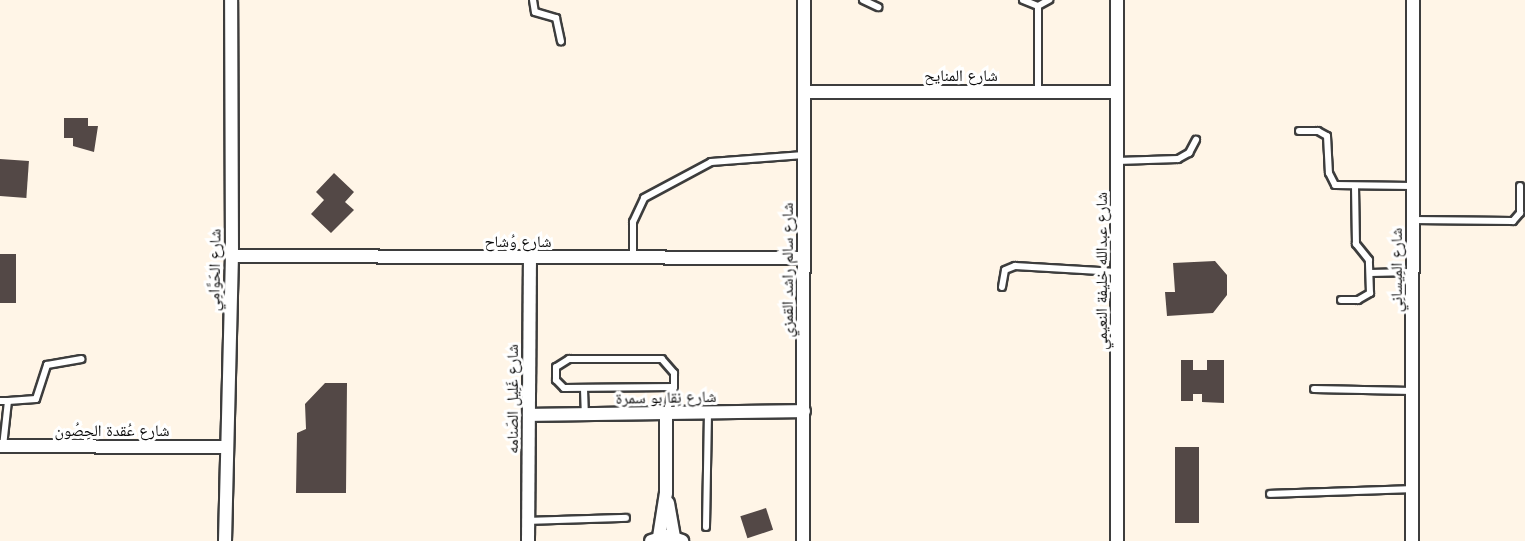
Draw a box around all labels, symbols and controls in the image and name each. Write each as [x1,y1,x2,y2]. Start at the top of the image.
street label: شارع المنايح [924,65,998,85]
street label: شارع عبدالله خليفة النعيمي [1091,192,1111,350]
street label: شارع سالم راشد القمزي [777,202,797,338]
street label: شارع المِيسانِي [1386,228,1406,312]
street label: شارع الحَوَّامِي [204,229,224,311]
street label: شارع وُشاح [484,231,552,251]
street label: شارع غَلِيل الصّنامه [502,344,522,454]
street label: شارع نِقا بو سمرة [615,387,717,407]
street label: شارع عُقدة الحِصُون [54,420,170,440]

